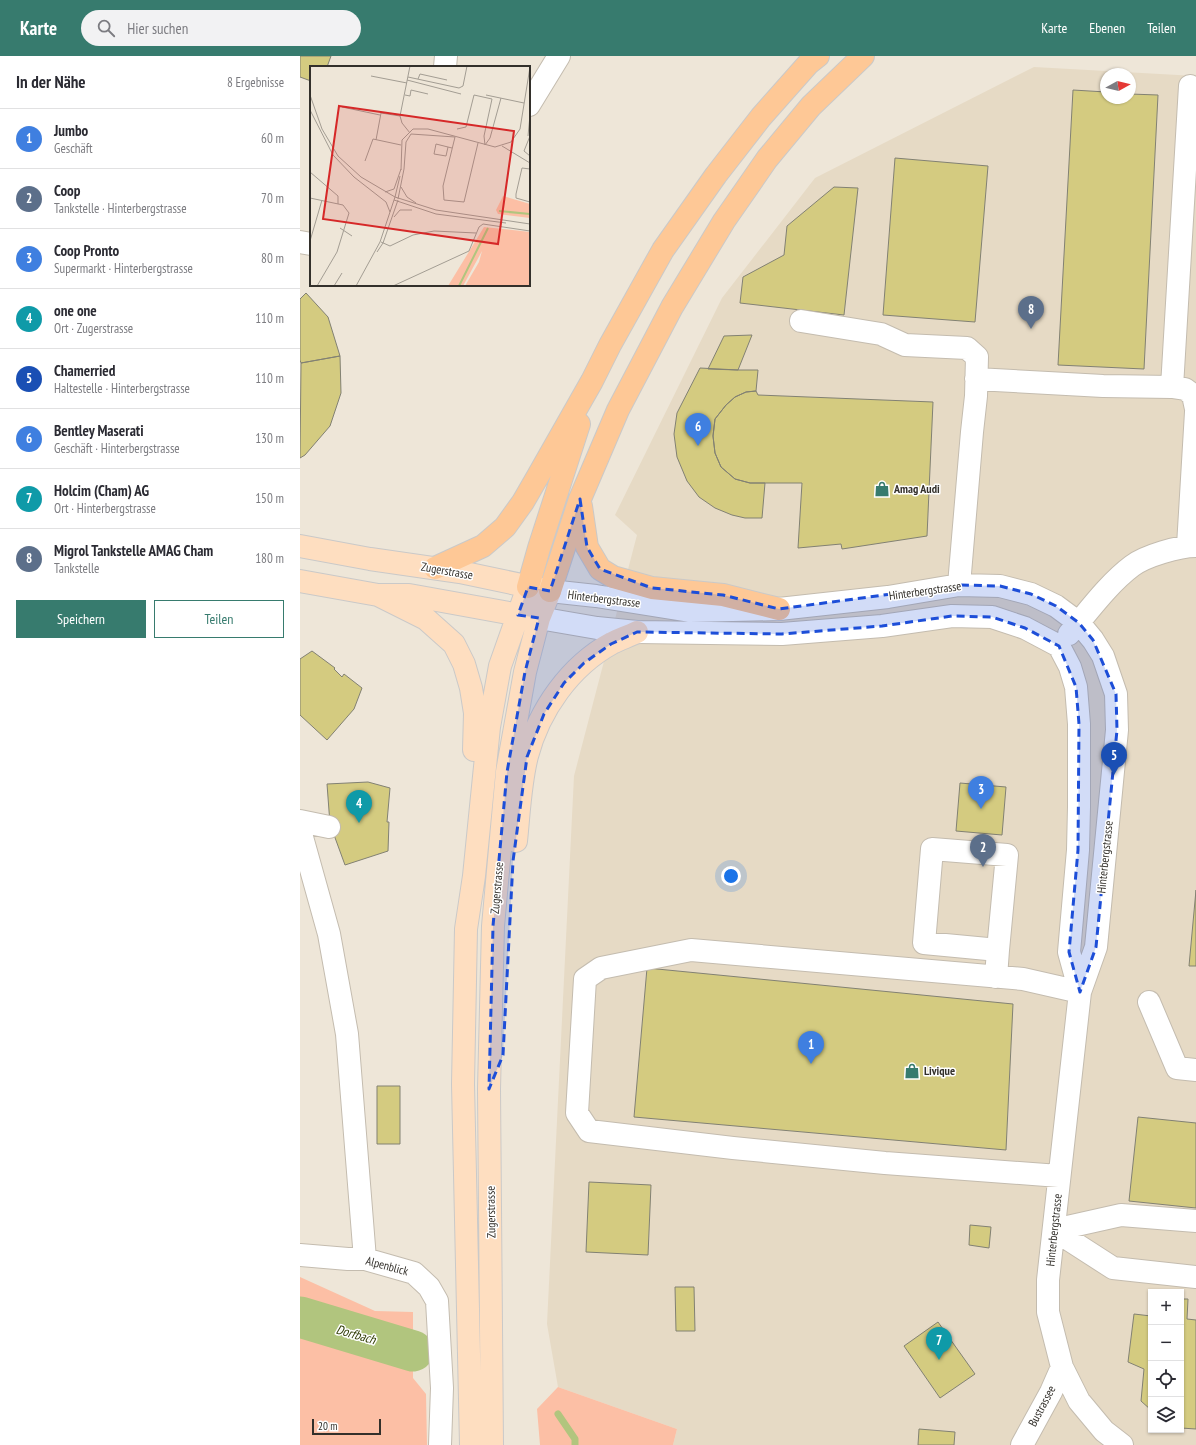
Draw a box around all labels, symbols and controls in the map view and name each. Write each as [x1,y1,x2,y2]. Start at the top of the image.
search box [81,10,361,46]
text: Karte [20,16,57,40]
icon: search [95,17,117,39]
text: Hier suchen [127,19,188,38]
text: Karte [1041,19,1067,37]
text: Ebenen [1089,19,1125,37]
text: Teilen [1147,19,1176,37]
inset map [310,66,530,286]
north arrow [1100,68,1136,104]
text: In der Nähe [16,71,86,93]
text: 8 Ergebnisse [227,74,284,91]
text: Jumbo [54,121,88,140]
text: 1 [26,130,32,147]
text: 60 m [261,130,284,147]
text: Geschäft [54,140,92,157]
text: Coop [54,181,80,200]
text: 2 [26,190,32,207]
text: 70 m [261,190,284,207]
text: Tankstelle · Hinterbergstrasse [54,200,187,217]
text: Coop Pronto [54,241,119,260]
text: 3 [26,250,32,267]
text: 80 m [261,250,284,267]
text: Supermarkt · Hinterbergstrasse [54,260,193,277]
pin: 8 [1018,296,1044,329]
text: one one [54,301,97,320]
text: 4 [26,310,32,327]
text: 110 m [255,310,284,327]
text: Ort · Zugerstrasse [54,320,133,337]
text: Chamerried [54,361,115,380]
text: 5 [26,370,32,387]
text: 110 m [255,370,284,387]
text: Haltestelle · Hinterbergstrasse [54,380,190,397]
pin: 6 [685,413,711,446]
text: Bentley Maserati [54,421,144,440]
text: 6 [26,430,32,447]
text: 130 m [255,430,284,447]
text: Geschäft · Hinterbergstrasse [54,440,180,457]
shop icon: Amag Audi [873,480,891,498]
text: Holcim (Cham) AG [54,481,149,500]
place label: Amag Audi [893,481,940,496]
text: 7 [26,490,32,507]
text: 150 m [255,490,284,507]
text: Ort · Hinterbergstrasse [54,500,156,517]
text: Migrol Tankstelle AMAG Cham [54,541,213,560]
text: 8 [26,550,32,567]
text: 180 m [255,550,284,567]
street label: Zugerstrasse [420,559,474,582]
text: Tankstelle [54,560,99,577]
street label: Hinterbergstrasse [888,578,962,603]
street label: Hinterbergstrasse [567,587,641,610]
button: Speichern [16,600,146,638]
button: Teilen [154,600,284,638]
pin: 5 [1101,742,1127,775]
pin: 3 [968,776,994,809]
pin: 4 [346,790,372,823]
street label: Hinterbergstrasse [1093,820,1116,894]
pin: 2 [970,834,996,867]
street label: Zugerstrasse [487,861,506,915]
your location [721,866,741,886]
pin: 1 [798,1031,824,1064]
shop icon: Livique [903,1062,921,1080]
place label: Livique [924,1063,955,1078]
street label: Zugerstrasse [483,1186,498,1238]
street label: Hinterbergstrasse [1042,1193,1065,1267]
street label: Alpenblick [364,1253,410,1278]
map controls [1148,1289,1184,1433]
button: + [1148,1289,1184,1325]
water label: Dorfbach [334,1321,379,1349]
button: − [1148,1325,1184,1361]
pin: 7 [926,1327,952,1360]
button: locate [1148,1361,1184,1397]
street label: Bustrassee [1025,1383,1059,1429]
button: layers [1148,1397,1184,1433]
scale bar [312,1417,381,1436]
text: 20 m [318,1419,337,1433]

